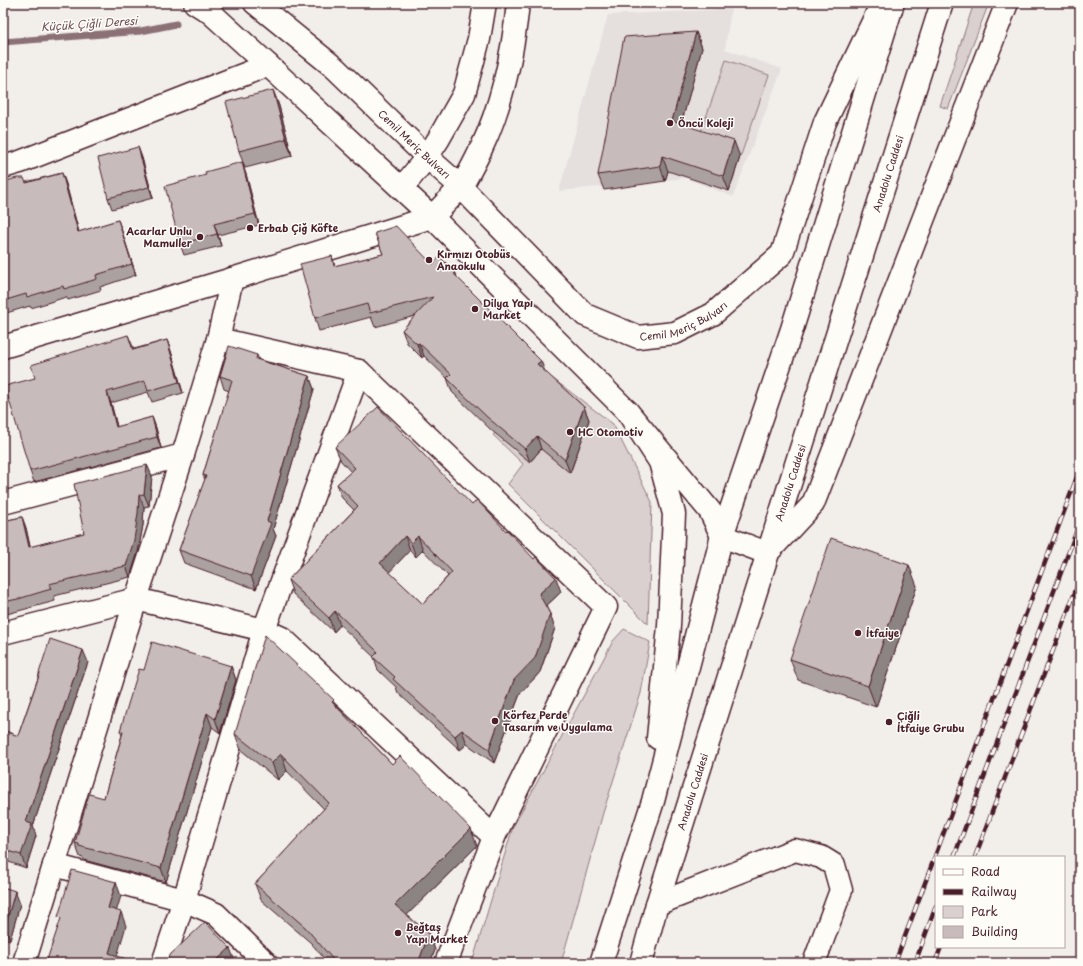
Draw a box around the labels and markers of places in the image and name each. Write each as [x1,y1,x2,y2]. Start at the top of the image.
place label: Öncü Koleji [678,115,734,130]
marker: Öncü Koleji [665,118,675,128]
place label: Erbab Çiğ Köfte [258,220,339,235]
place label: Acarlar Unlu Mamuller [125,223,193,250]
marker: Erbab Çiğ Köfte [245,223,255,233]
marker: Acarlar Unlu Mamuller [195,232,205,242]
place label: Kırmızı Otobüs Anaokulu [436,246,511,273]
marker: Kırmızı Otobüs Anaokulu [424,255,434,265]
place label: Dilya Yapı Market [483,295,533,322]
marker: Dilya Yapı Market [470,304,480,314]
place label: HC Otomotiv [578,424,643,439]
marker: HC Otomotiv [565,427,575,437]
place label: İtfaiye [866,625,900,640]
marker: İtfaiye [853,628,863,638]
place label: Körfez Perde Tasarım ve Uygulama [503,707,613,734]
place label: Çiğli İtfaiye Grubu [897,708,965,735]
marker: Körfez Perde Tasarım ve Uygulama [490,716,500,726]
marker: Çiğli İtfaiye Grubu [884,717,894,727]
place label: Beğtaş Yapı Market [406,919,468,946]
marker: Beğtaş Yapı Market [393,928,403,938]

